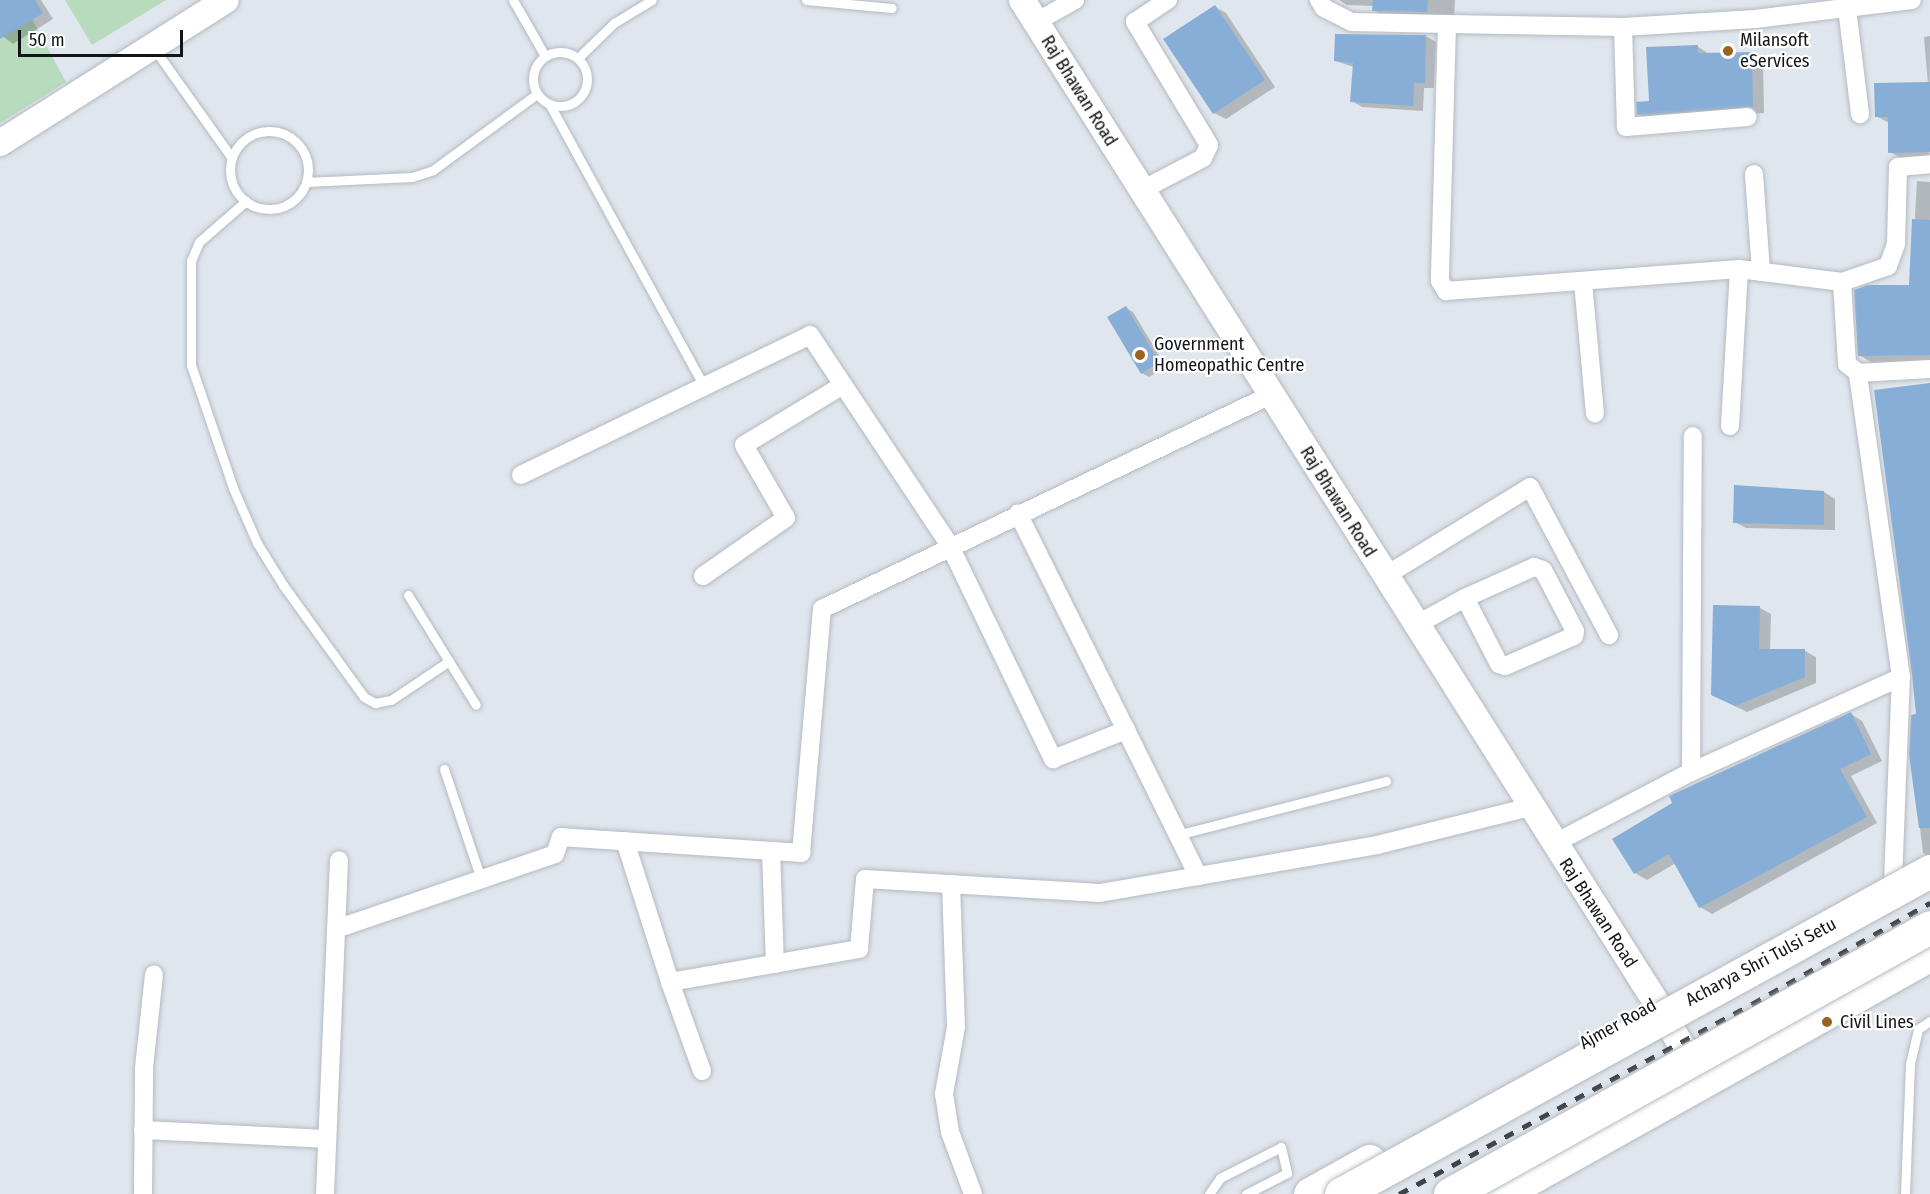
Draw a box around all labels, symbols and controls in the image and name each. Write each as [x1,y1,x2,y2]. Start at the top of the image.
scale bar [21,18,186,56]
text: 50 m [29,29,65,51]
place label: Milansoft eServices [1740,30,1809,72]
street label: Raj Bhawan Road [1036,32,1122,150]
marker: Milansoft eServices [1721,44,1735,58]
place label: Government Homeopathic Centre [1154,334,1304,376]
marker: Government Homeopathic Centre [1131,346,1149,364]
street label: Raj Bhawan Road [1295,443,1381,561]
street label: Raj Bhawan Road [1554,854,1642,972]
street label: Acharya Shri Tulsi Setu [1682,913,1840,1011]
street label: Ajmer Road [1576,994,1660,1054]
place label: Civil Lines [1840,1011,1914,1033]
marker: Civil Lines [1818,1013,1836,1031]

